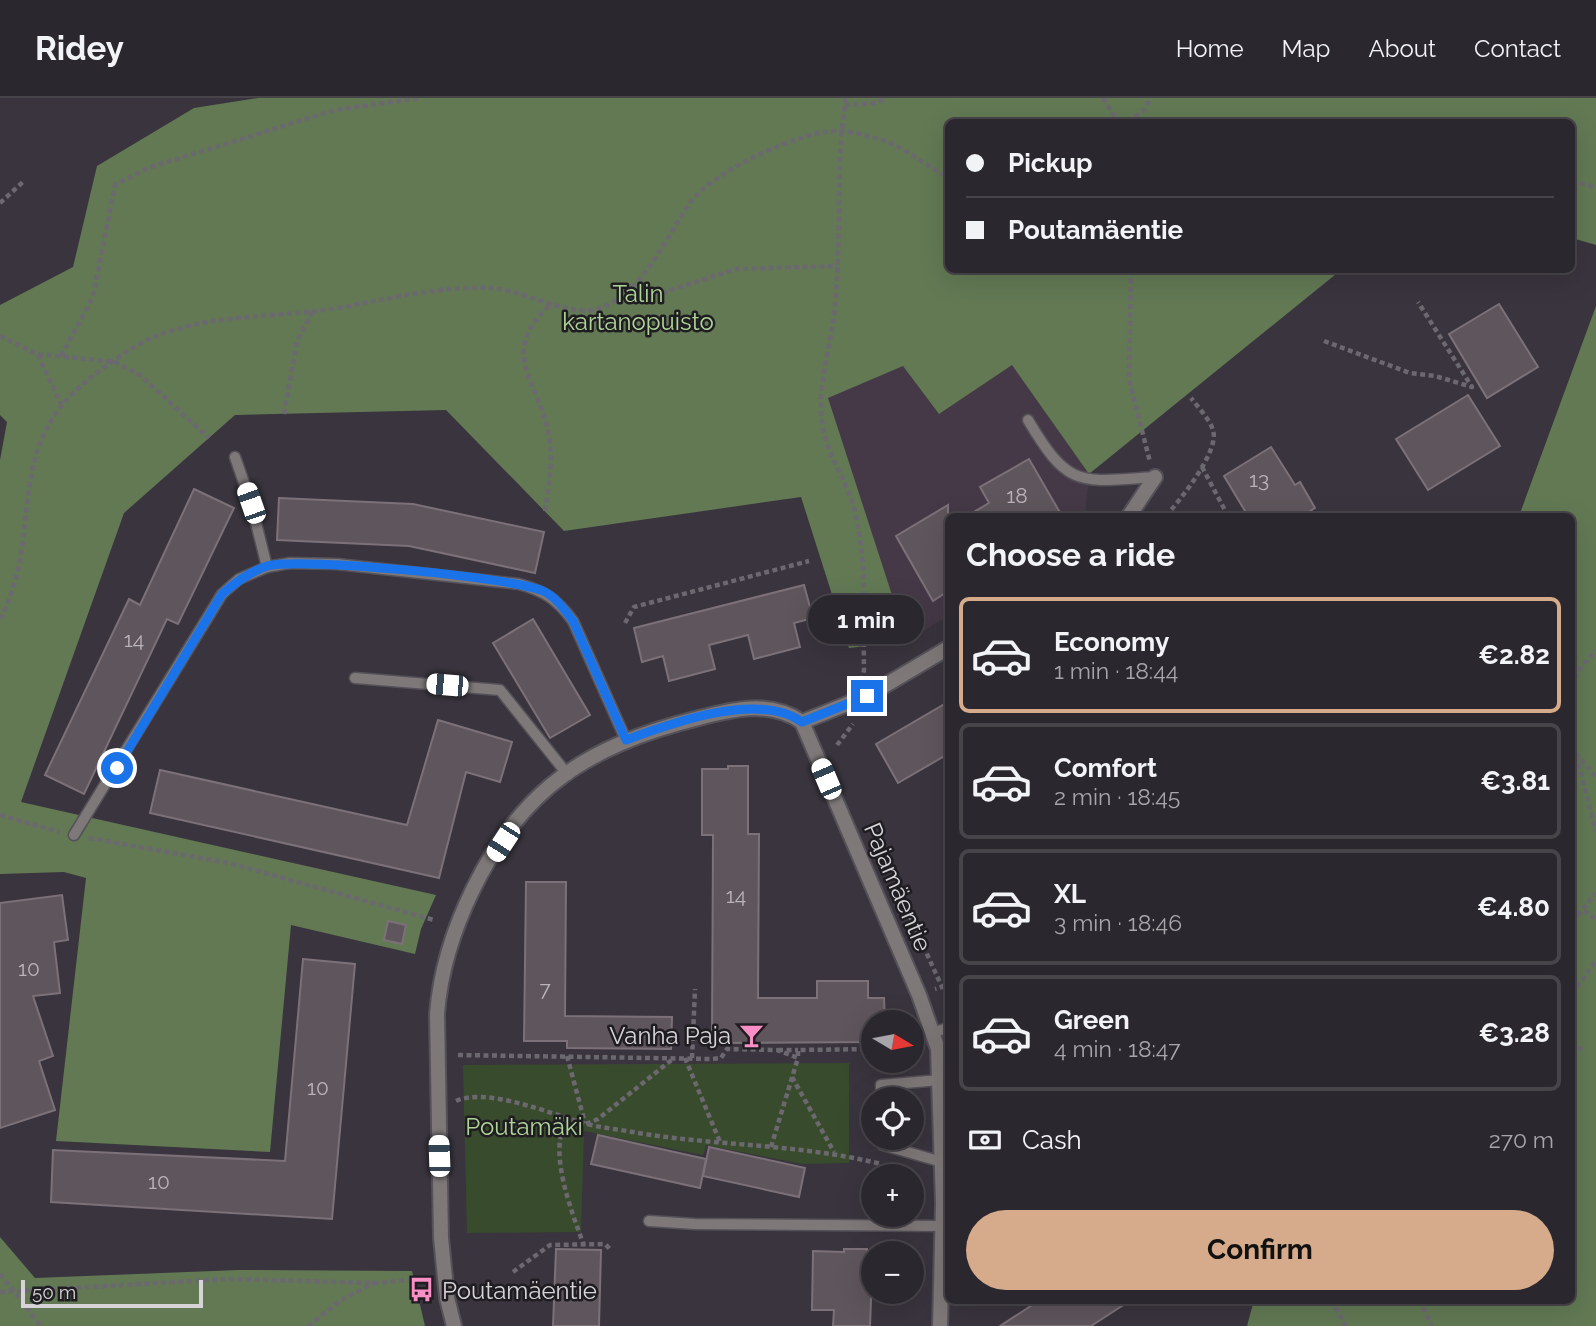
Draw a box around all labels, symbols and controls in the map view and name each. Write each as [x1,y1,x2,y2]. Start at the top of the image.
text: Ridey [35,29,124,68]
text: Home [1176,34,1244,63]
text: Map [1282,34,1330,63]
text: About [1368,34,1436,63]
text: Contact [1474,34,1561,63]
text: Pickup [1008,148,1093,178]
text: Poutamäentie [1008,215,1183,245]
park label: Talin kartanopuisto [562,279,714,336]
house number: 13 [1249,467,1269,492]
car [235,480,268,526]
house number: 18 [1006,483,1028,508]
text: Choose a ride [966,536,1175,573]
callout: 1 min [809,594,925,644]
text: 1 min [837,606,895,633]
icon: car [970,624,1033,687]
house number: 14 [124,627,144,652]
text: Economy [1054,627,1169,657]
text: €2.82 [1478,640,1550,670]
text: 1 min · 18:44 [1054,657,1178,684]
car [426,673,469,697]
route end [851,680,883,712]
icon: car [970,750,1033,813]
route start [101,752,133,784]
text: Comfort [1054,753,1157,783]
car [809,756,844,802]
text: €3.81 [1480,766,1550,796]
text: 2 min · 18:45 [1054,783,1180,810]
street label: Pajamäentie [858,818,938,956]
car [483,819,524,865]
icon: car [970,876,1033,939]
text: XL [1054,879,1086,909]
house number: 14 [726,883,746,908]
text: €4.80 [1477,892,1550,922]
text: 3 min · 18:46 [1054,909,1182,936]
house number: 10 [18,956,40,981]
house number: 7 [539,976,551,1001]
icon: car [970,1002,1033,1065]
text: Green [1054,1005,1130,1035]
north arrow [861,1010,924,1073]
map controls [861,1010,924,1304]
text: €3.28 [1479,1018,1550,1048]
place label: Vanha Paja [609,1021,731,1050]
bar icon: Vanha Paja [737,1021,765,1049]
text: 4 min · 18:47 [1054,1035,1181,1062]
house number: 10 [307,1075,329,1100]
button: locate [861,1087,924,1150]
park label: Poutamäki [465,1112,583,1141]
icon: cash [966,1121,1004,1159]
text: Cash [1022,1125,1082,1155]
text: 270 m [1489,1126,1554,1153]
car [428,1135,451,1177]
button: + [861,1164,924,1227]
house number: 10 [148,1169,170,1194]
button: Confirm [966,1210,1554,1290]
button: − [861,1241,924,1304]
bus stop icon: Poutamäentie [408,1276,436,1304]
place label: Poutamäentie [442,1276,597,1305]
scale bar [21,1277,203,1309]
text: 50 m [32,1281,76,1303]

